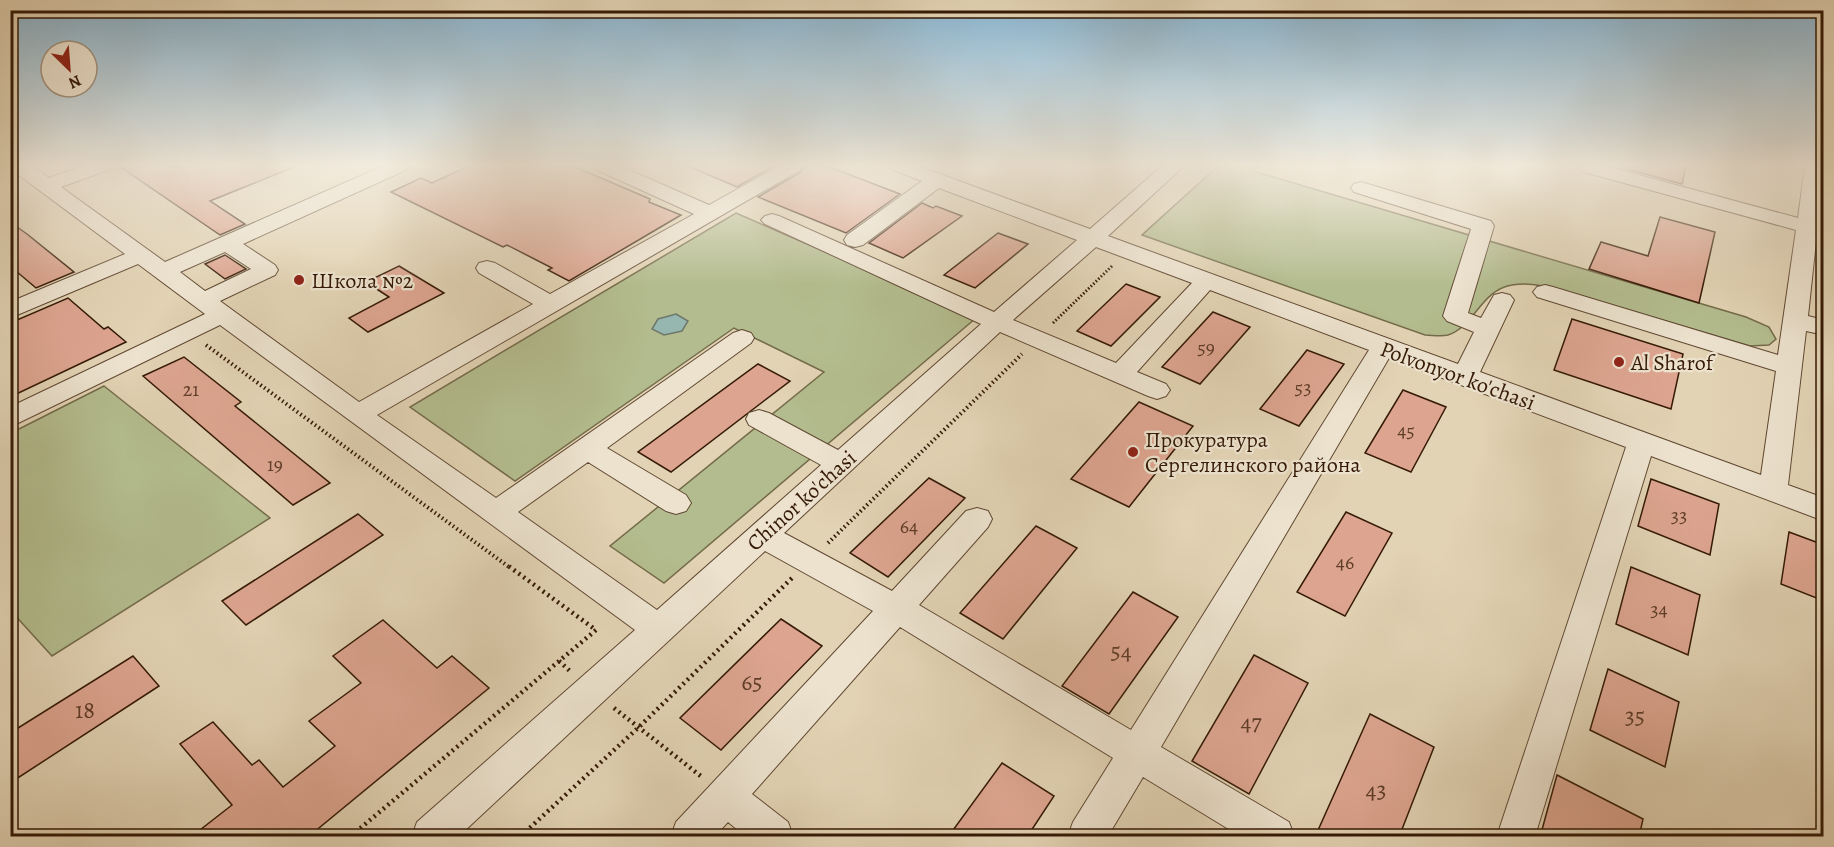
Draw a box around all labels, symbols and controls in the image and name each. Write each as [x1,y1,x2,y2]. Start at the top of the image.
north arrow [39,39,99,99]
text: N [65,69,85,94]
place label: Школа №2 [311,266,413,296]
marker: Школа №2 [292,273,306,287]
house number: 59 [1197,334,1215,361]
street label: Polvonyor ko'chasi [1376,334,1539,418]
place label: Al Sharof [1630,348,1716,378]
marker: Al Sharof [1612,355,1626,369]
house number: 53 [1295,374,1311,401]
house number: 21 [183,376,199,403]
house number: 45 [1397,417,1415,444]
place label: Прокуратура Сергелинского района [1145,425,1362,480]
street label: Chinor ko'chasi [740,443,863,558]
marker: Прокуратура Сергелинского района [1126,445,1140,459]
house number: 19 [267,451,283,478]
house number: 33 [1671,502,1687,529]
house number: 64 [900,513,918,540]
house number: 46 [1336,549,1354,576]
house number: 34 [1650,596,1668,623]
house number: 54 [1110,635,1132,667]
house number: 65 [741,666,763,698]
house number: 18 [75,694,95,726]
house number: 35 [1625,700,1645,732]
house number: 47 [1241,706,1262,738]
house number: 43 [1366,774,1386,806]

